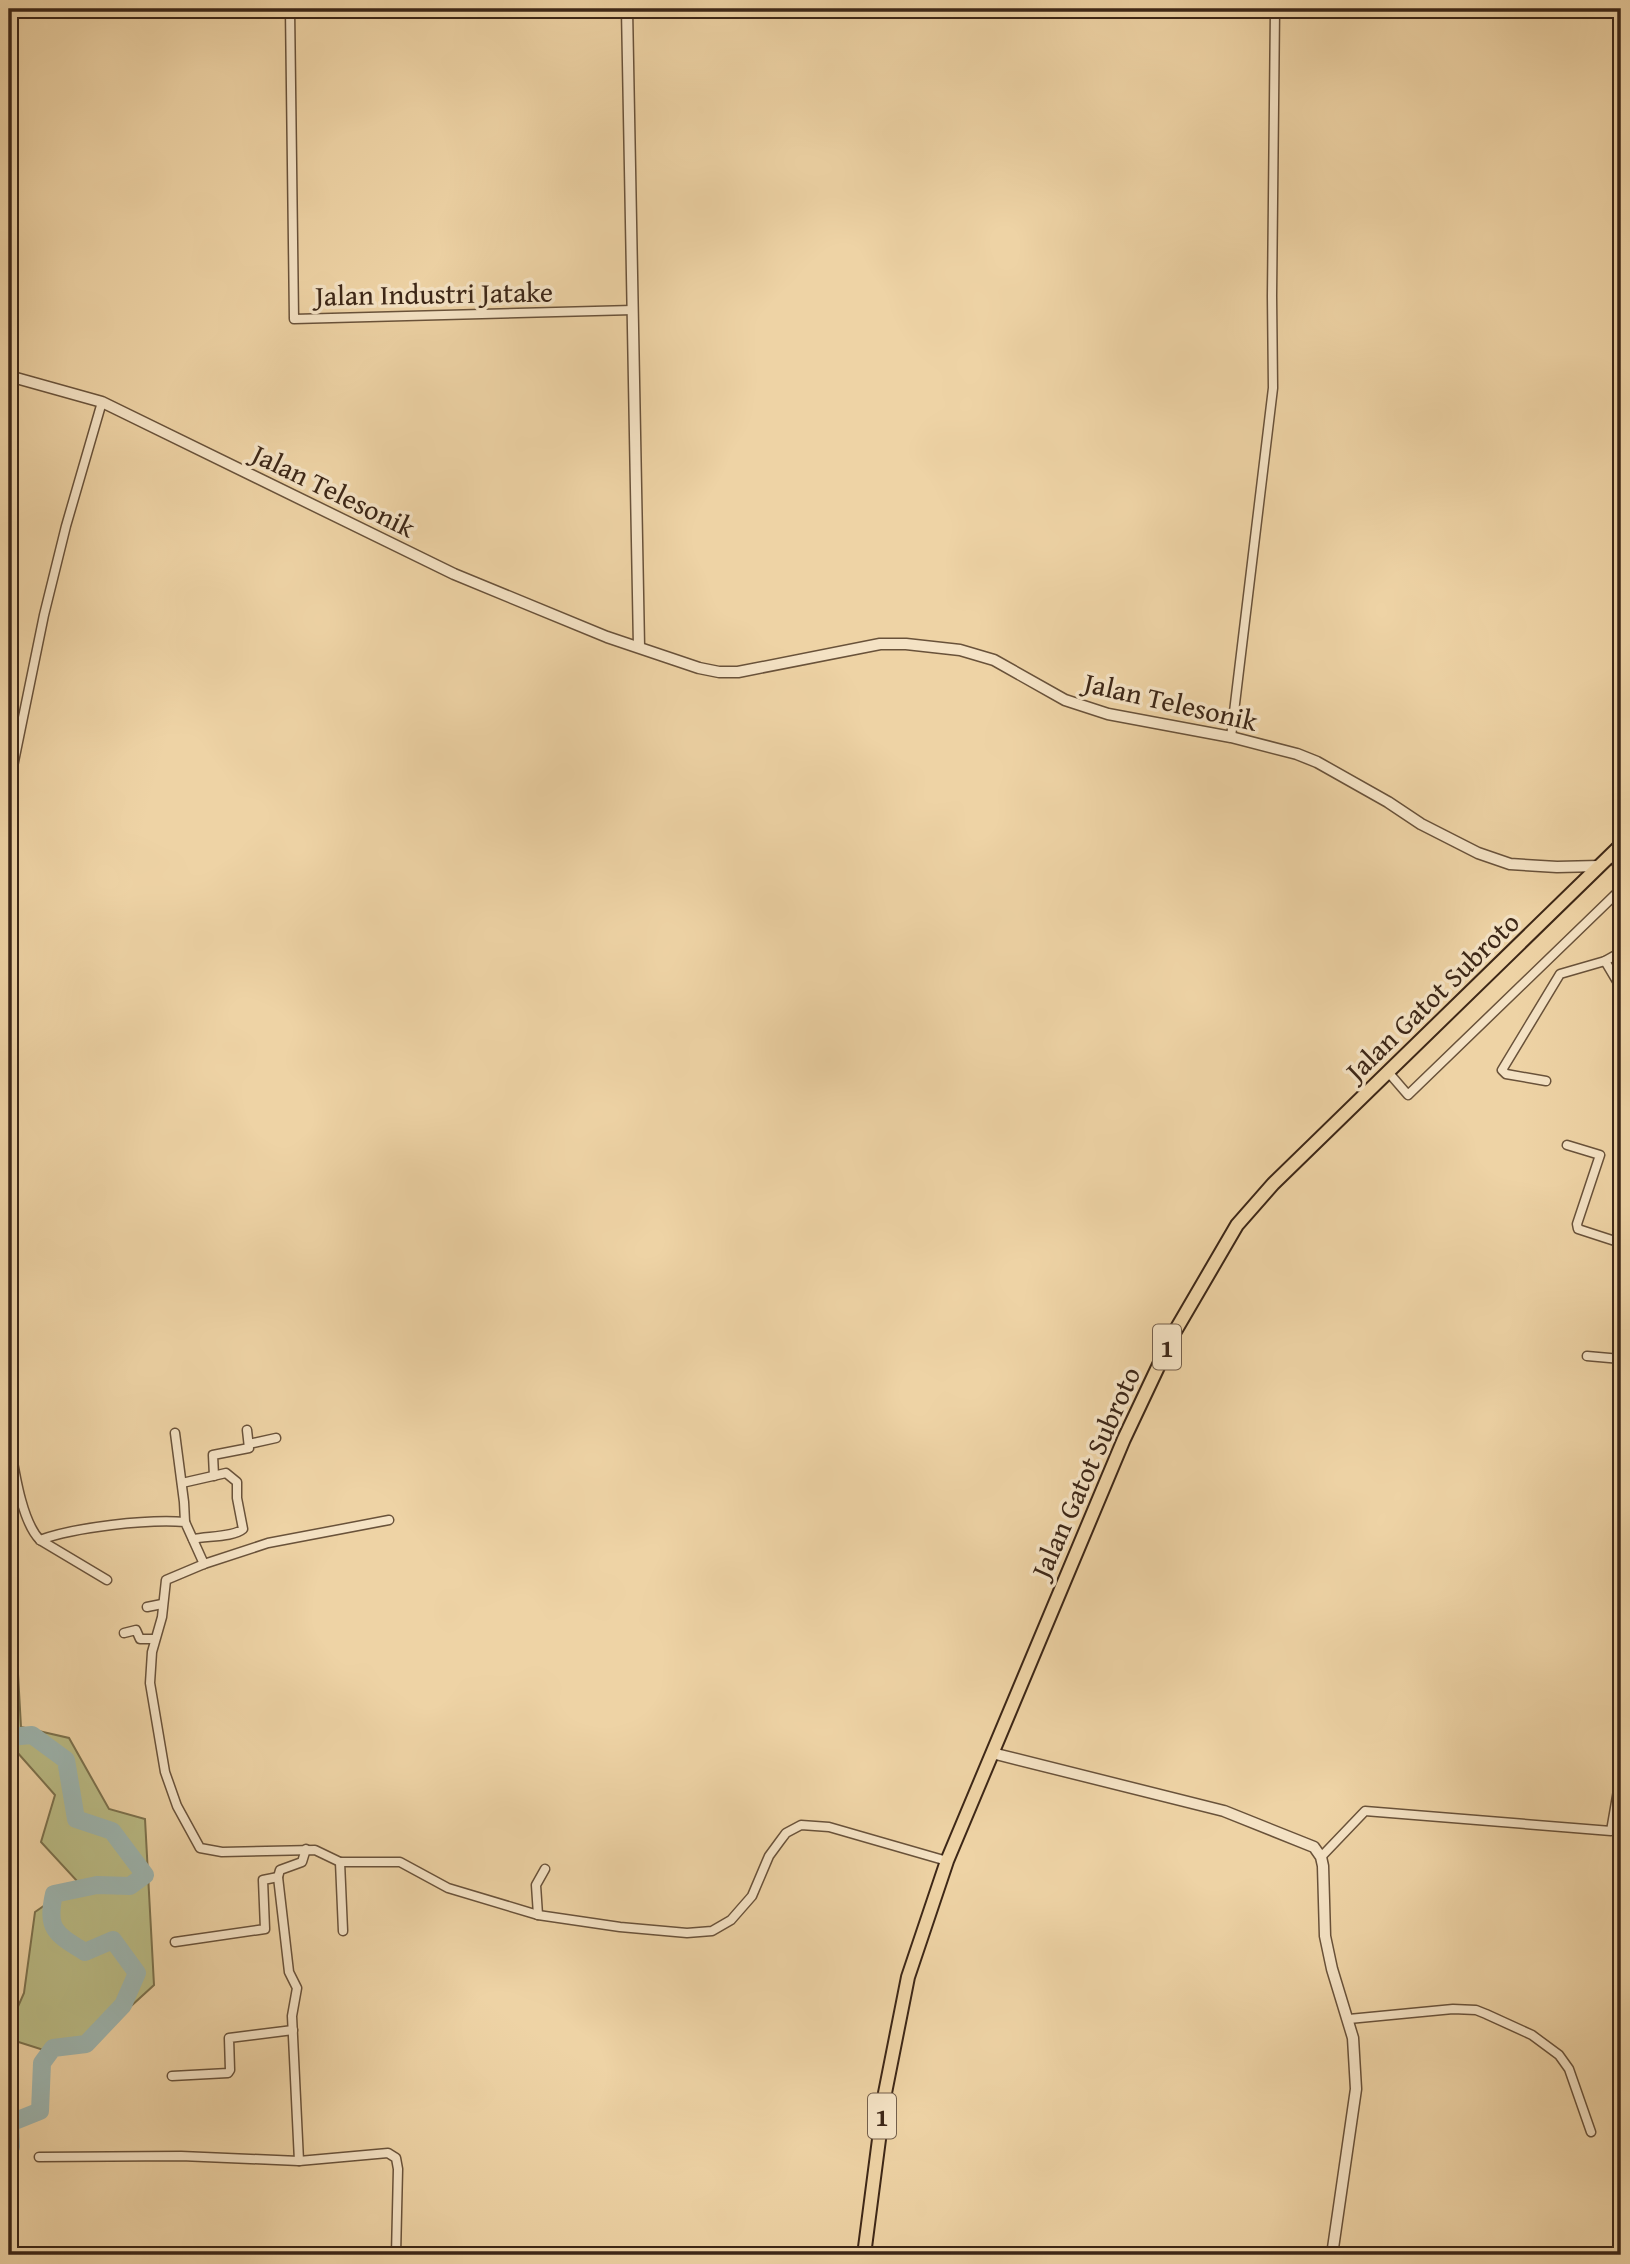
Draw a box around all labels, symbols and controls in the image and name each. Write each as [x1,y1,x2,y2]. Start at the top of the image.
street label: Jalan Industri Jatake [312,270,553,316]
street label: Jalan Telesonik [243,431,423,548]
street label: Jalan Telesonik [1077,660,1263,741]
street label: Jalan Gatot Subroto [1334,902,1528,1092]
road number: 1 [1153,1324,1181,1370]
street label: Jalan Gatot Subroto [1019,1360,1150,1587]
road number: 1 [868,2094,896,2138]

